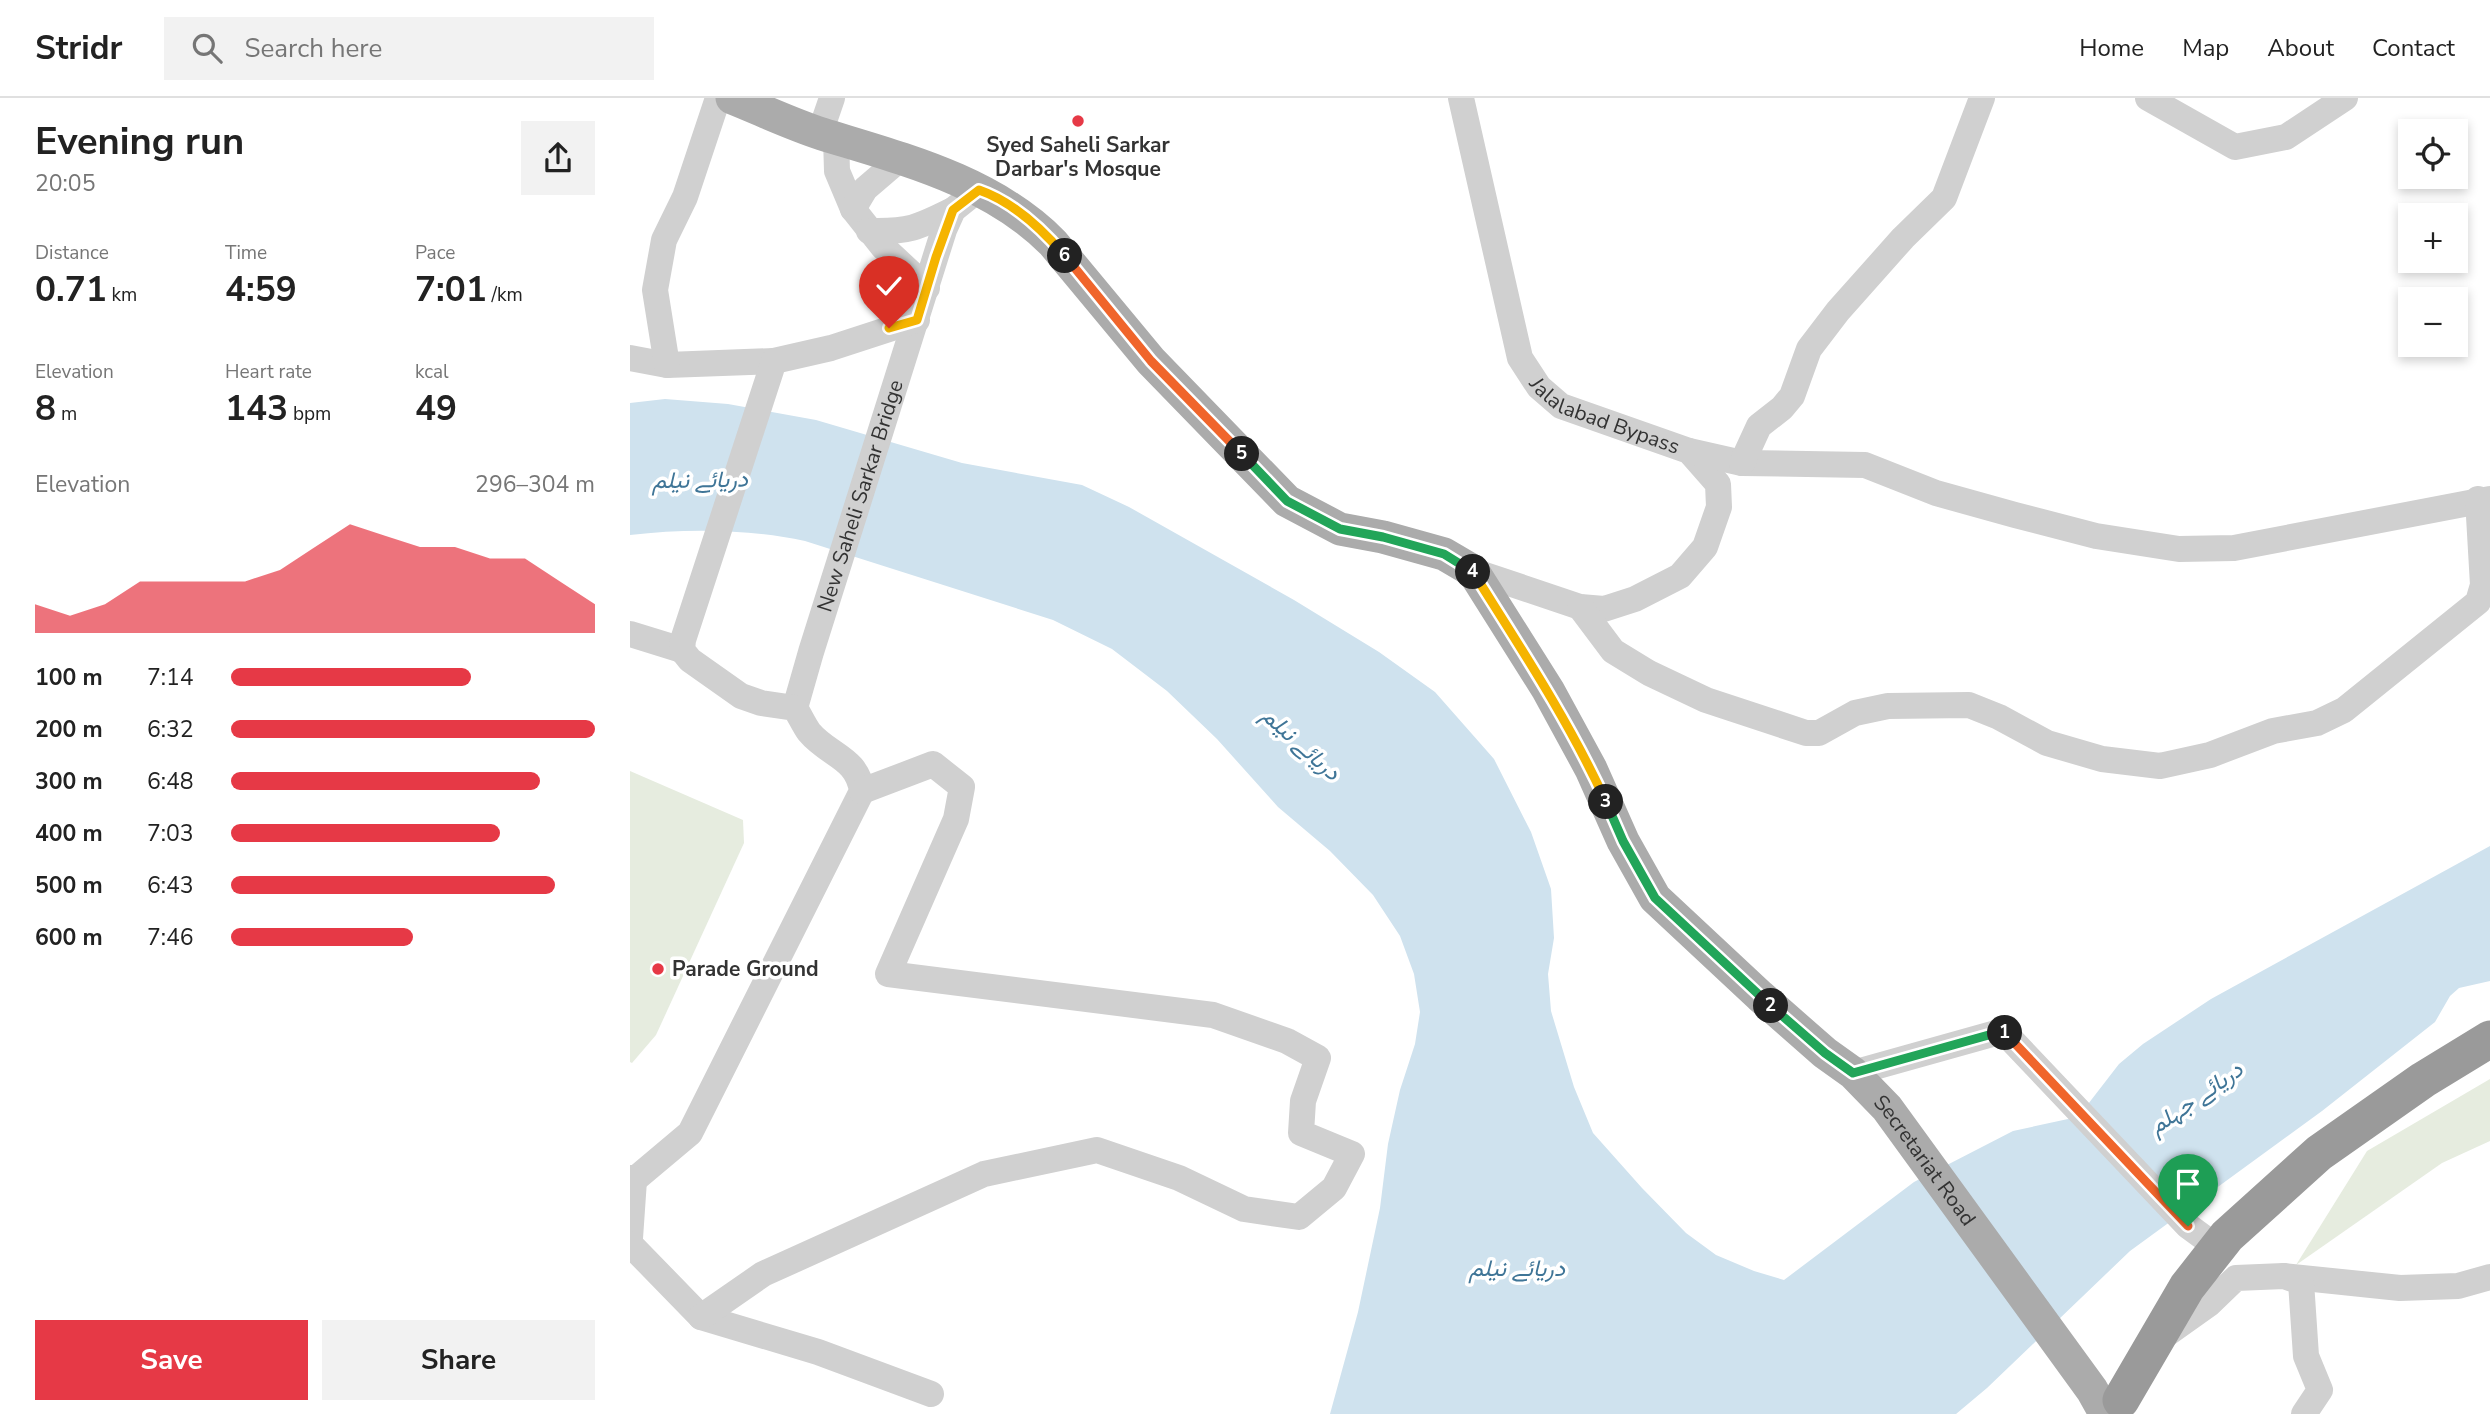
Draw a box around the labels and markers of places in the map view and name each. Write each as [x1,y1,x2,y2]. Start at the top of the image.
marker: Syed Saheli Sarkar Darbar's Mosque [1070,113,1086,129]
place label: Syed Saheli Sarkar Darbar's Mosque [986,131,1171,183]
pin: 6 [1048,238,1082,274]
pin [859,256,919,328]
pin: 5 [1224,436,1260,472]
pin: 4 [1456,554,1490,589]
pin: 3 [1588,784,1623,820]
place label: Parade Ground [672,955,819,983]
marker: Parade Ground [650,961,666,977]
pin: 2 [1754,988,1788,1024]
pin: 1 [1988,1016,2022,1051]
pin [2158,1154,2218,1226]

